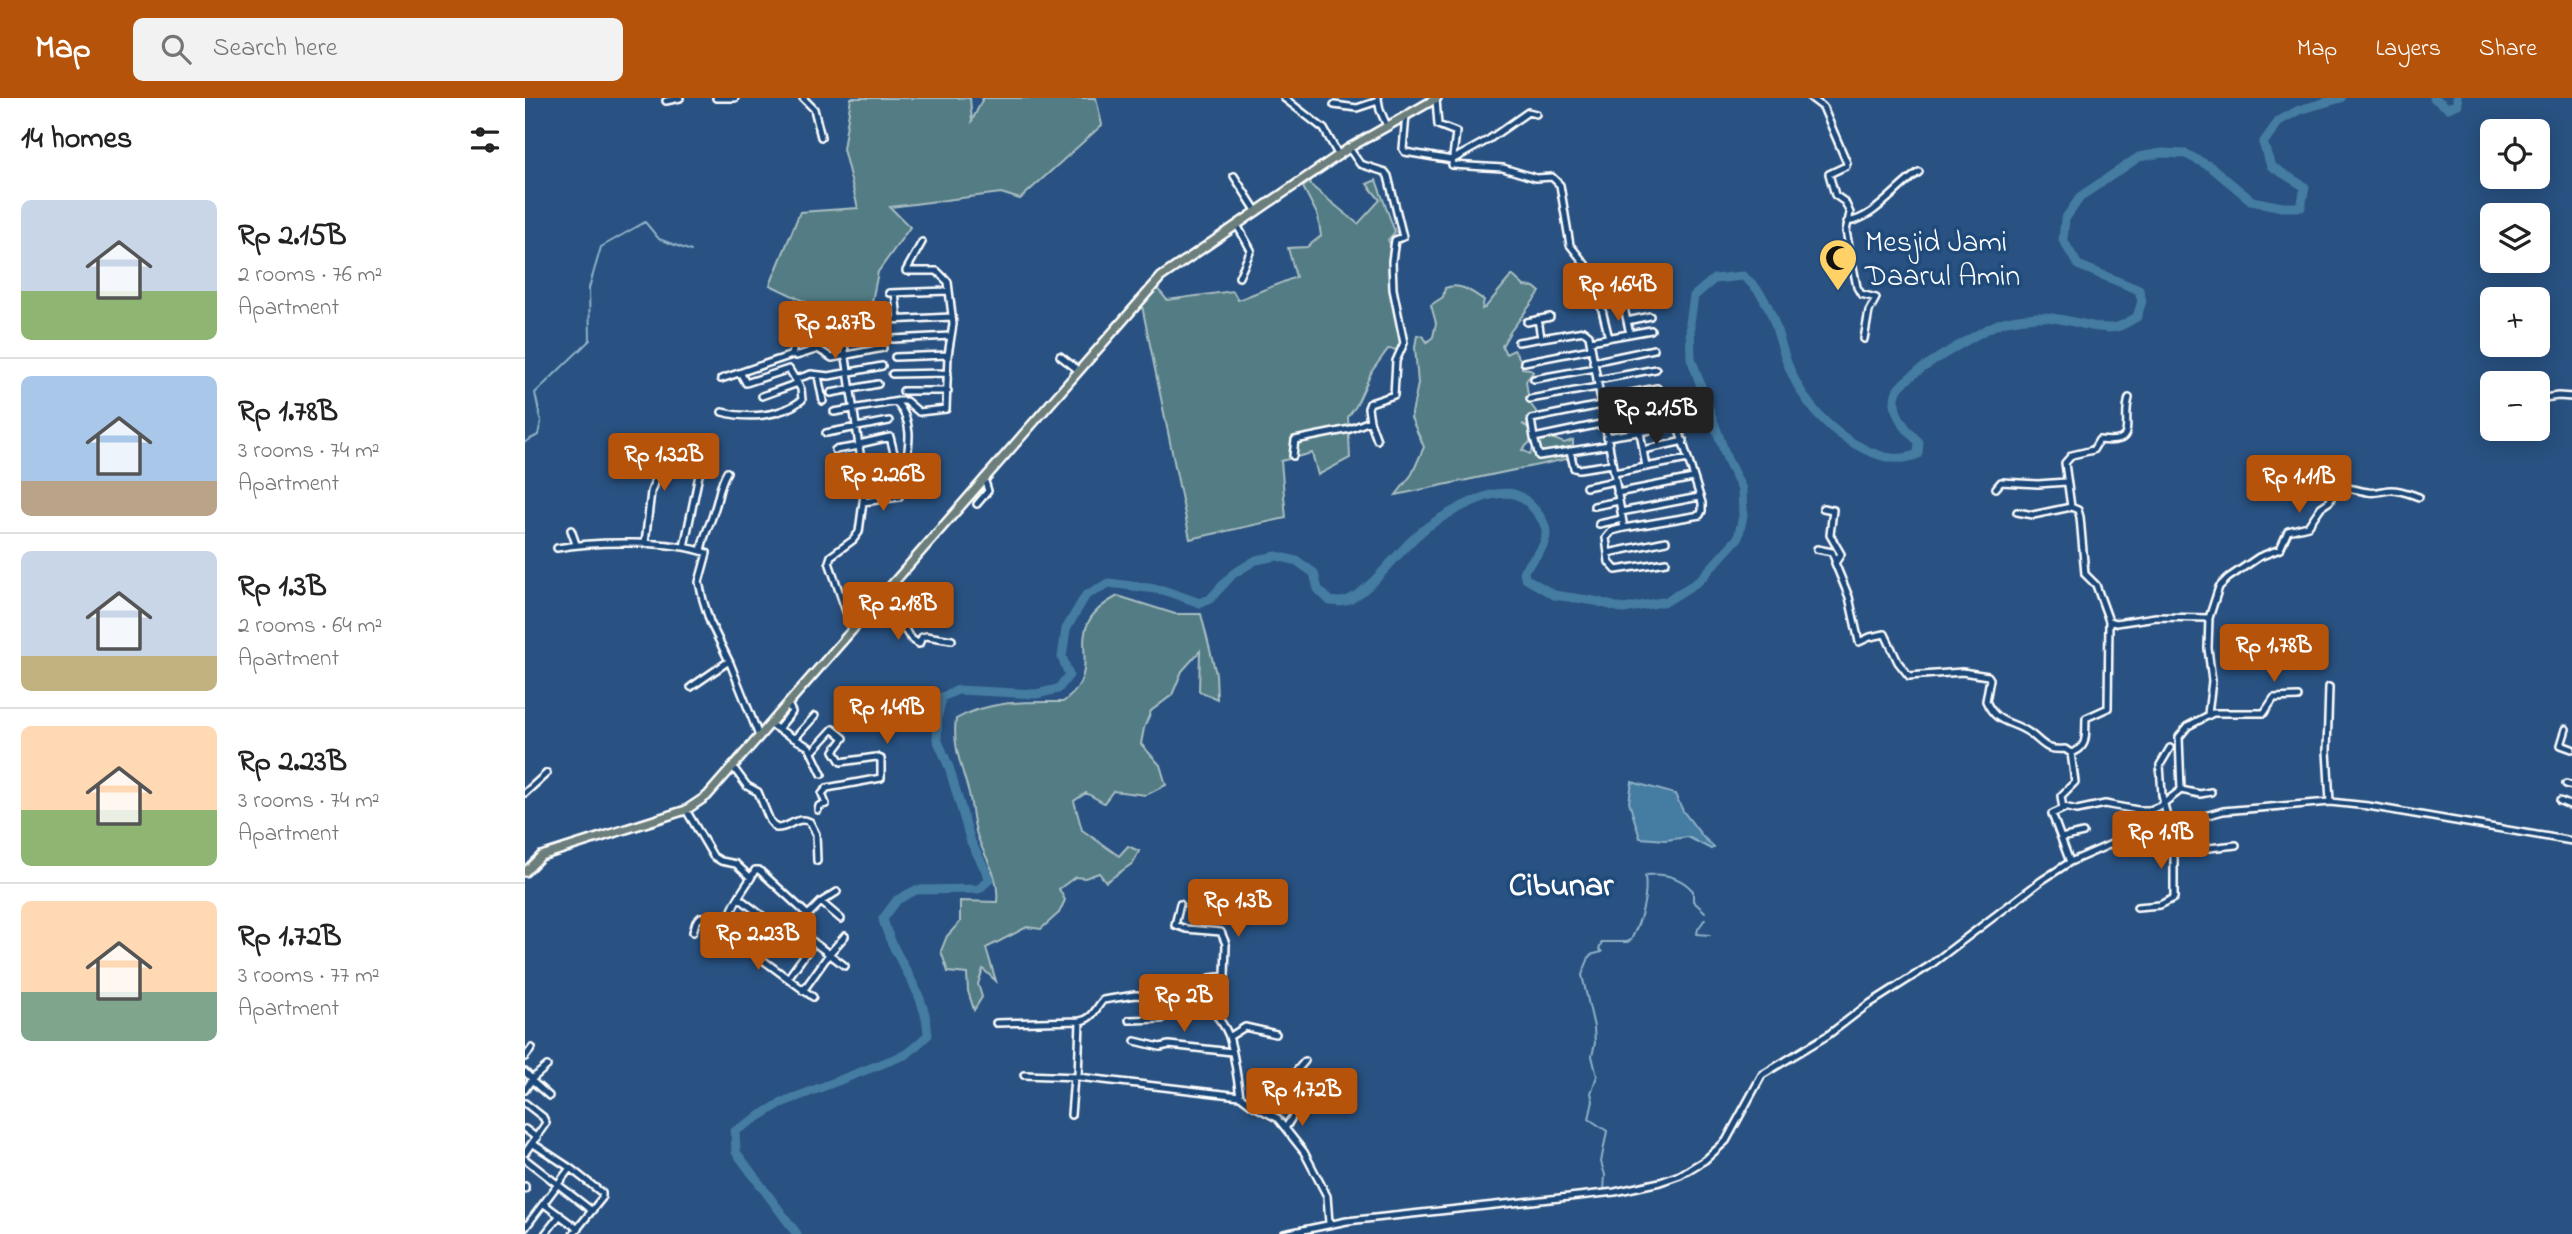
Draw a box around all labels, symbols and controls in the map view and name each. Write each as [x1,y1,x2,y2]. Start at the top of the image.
search box [133,18,623,81]
text: Map [35,25,91,73]
icon: search [157,30,195,68]
text: Search here [213,30,337,68]
text: Map [2297,32,2337,67]
text: Layers [2375,32,2441,67]
text: Share [2479,32,2537,67]
text: 14 homes [21,118,132,162]
map controls [2480,119,2550,441]
button: locate [2480,119,2550,189]
icon: filters [466,121,504,159]
button: layers [2480,203,2550,273]
text: Rp 2.15B [238,215,346,259]
place label: Mesjid Jami Daarul Amin [1864,222,2020,300]
icon: home [77,228,161,312]
mosque icon: Mesjid Jami Daarul Amin [1817,237,1859,292]
text: 2 rooms · 76 m² [238,259,382,292]
pin: Rp 1.64B [1546,264,1690,323]
text: Rp 1.64B [1579,269,1657,302]
button: + [2480,287,2550,357]
text: Apartment [238,292,339,325]
pin: Rp 2.87B [763,302,907,361]
text: Rp 2.87B [795,307,875,340]
button: − [2480,371,2550,441]
pin: Rp 2.15B [1584,388,1728,447]
text: Rp 1.78B [238,391,338,435]
text: Rp 2.15B [1614,393,1698,426]
icon: home [77,404,161,488]
pin: Rp 1.32B [592,434,736,493]
text: 3 rooms · 74 m² [238,435,380,468]
text: Rp 1.32B [624,439,704,472]
pin: Rp 2.26B [811,454,955,513]
pin: Rp 1.11B [2227,456,2371,515]
text: Rp 2.26B [841,459,925,492]
text: Rp 1.11B [2262,461,2336,494]
text: Apartment [238,468,339,501]
text: Rp 1.3B [238,566,327,610]
icon: home [77,579,161,663]
pin: Rp 2.18B [826,582,970,642]
text: Rp 2.18B [859,588,937,621]
text: 2 rooms · 64 m² [238,610,382,643]
pin: Rp 1.78B [2202,624,2346,684]
text: Rp 1.78B [2236,630,2312,663]
text: Apartment [238,643,339,676]
pin: Rp 1.49B [815,686,959,746]
text: Rp 1.49B [850,692,924,725]
text: Rp 2.23B [238,741,347,785]
icon: home [77,754,161,838]
text: 3 rooms · 74 m² [238,785,380,818]
pin: Rp 1.9B [2096,812,2226,871]
text: Rp 1.9B [2128,817,2194,850]
text: Apartment [238,818,339,851]
district label: Cibunar [1509,863,1614,911]
pin: Rp 1.3B [1173,880,1303,939]
text: Rp 1.3B [1204,885,1272,918]
pin: Rp 2.23B [686,912,830,972]
text: Rp 1.72B [238,916,342,960]
text: Rp 2.23B [716,918,800,951]
icon: home [77,929,161,1013]
text: 3 rooms · 77 m² [238,960,380,993]
pin: Rp 2B [1135,974,1233,1034]
text: Rp 2B [1155,980,1213,1013]
text: Apartment [238,993,339,1026]
pin: Rp 1.72B [1230,1068,1374,1128]
text: Rp 1.72B [1262,1074,1342,1107]

